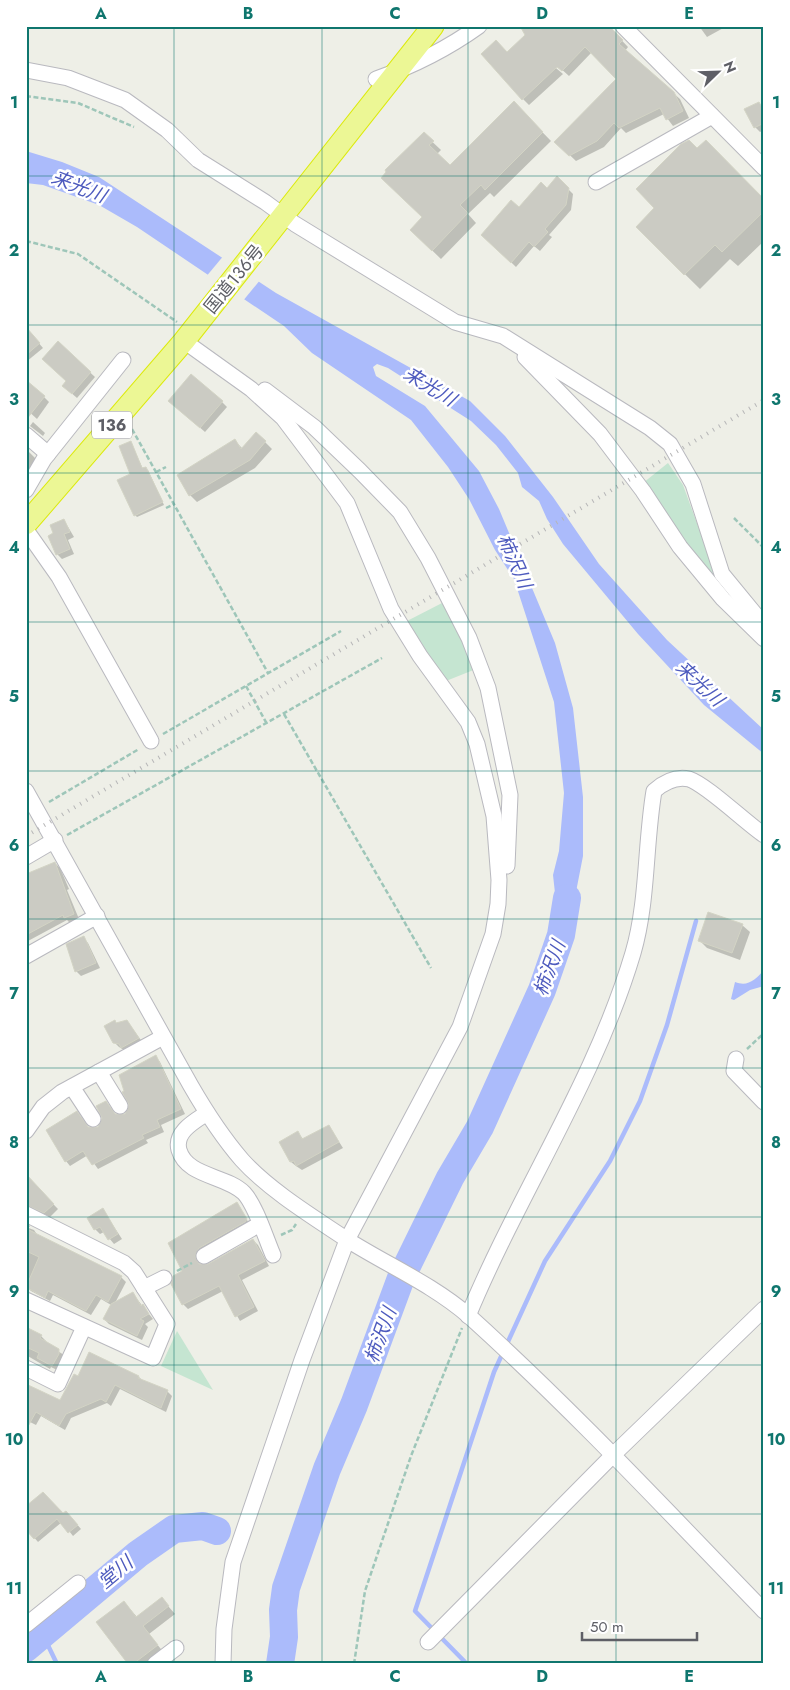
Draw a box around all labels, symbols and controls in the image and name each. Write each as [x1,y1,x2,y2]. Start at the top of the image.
text: A [94,2,107,25]
text: B [243,2,253,25]
text: C [389,2,401,25]
text: D [536,2,548,25]
text: E [684,2,694,25]
north arrow [692,48,742,98]
text: N [719,58,741,76]
text: 1 [10,91,18,114]
text: 1 [772,91,780,114]
water label: 来光川 [47,164,112,210]
text: 2 [9,239,19,262]
street label: 国道136号 [198,239,270,319]
text: 2 [771,239,781,262]
water label: 来光川 [398,360,463,414]
text: 3 [9,388,19,411]
text: 3 [771,388,781,411]
road number: 136 [92,412,132,438]
water label: 柿沢川 [491,530,539,595]
text: 4 [8,536,20,559]
text: 4 [770,536,782,559]
water label: 来光川 [670,654,731,714]
text: 5 [9,685,19,708]
text: 5 [771,685,781,708]
text: 6 [9,834,19,857]
text: 6 [771,834,781,857]
water label: 柿沢川 [527,935,573,1000]
text: 7 [9,982,19,1005]
text: 7 [771,982,781,1005]
text: 8 [9,1131,19,1154]
text: 8 [771,1131,781,1154]
text: 9 [9,1280,19,1303]
text: 9 [771,1280,781,1303]
water label: 柿沢川 [358,1302,404,1367]
text: 10 [5,1428,23,1451]
text: 10 [767,1428,785,1451]
water label: 堂川 [92,1549,140,1595]
text: 11 [6,1577,22,1600]
text: 11 [768,1577,784,1600]
scale bar [582,1610,698,1642]
text: 50 m [590,1616,624,1638]
text: A [94,1665,107,1688]
text: B [243,1665,253,1688]
text: C [389,1665,401,1688]
text: D [536,1665,548,1688]
text: E [684,1665,694,1688]

